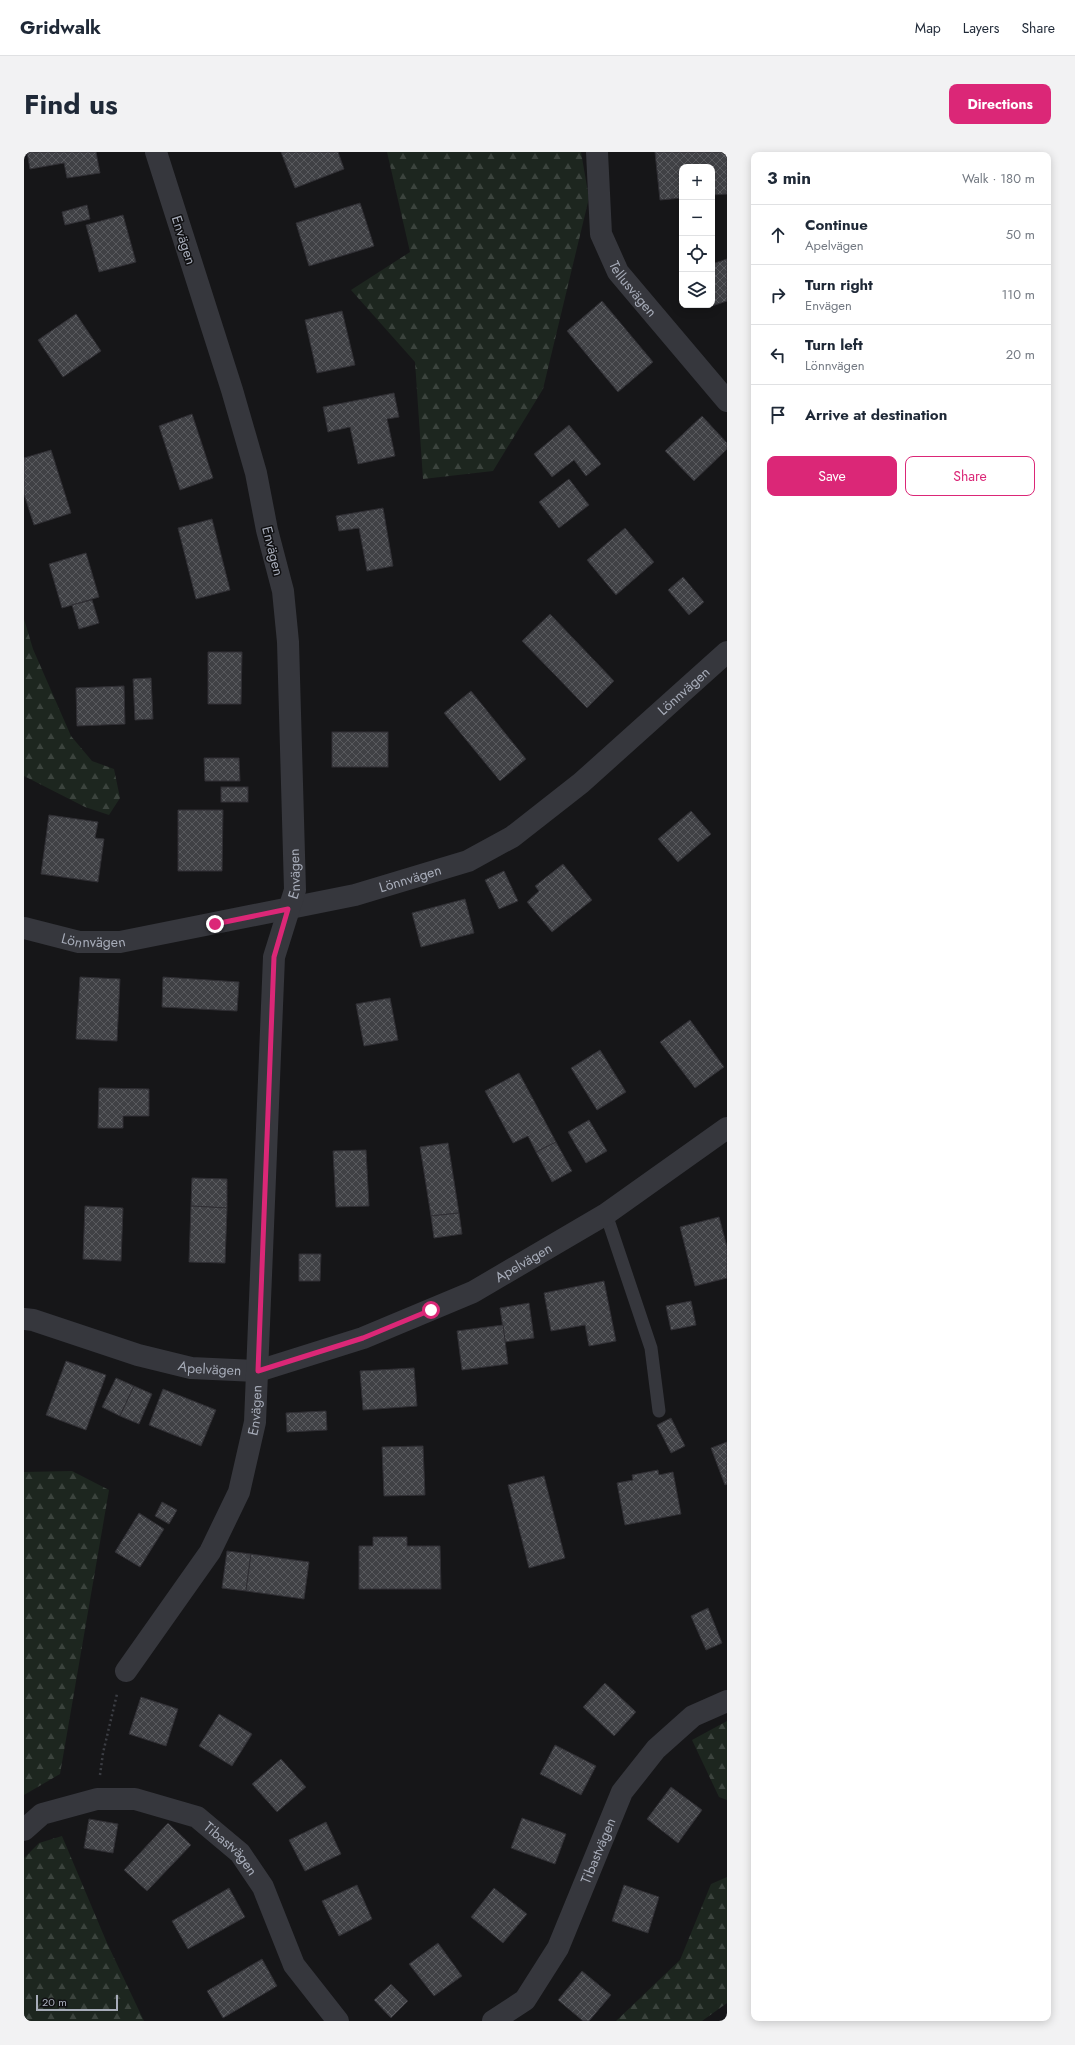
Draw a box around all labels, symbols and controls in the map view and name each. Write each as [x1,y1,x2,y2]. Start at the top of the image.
text: Gridwalk [20,14,101,41]
text: Map [915,18,941,38]
text: Layers [963,18,999,38]
text: Share [1021,18,1055,38]
text: Find us [24,84,118,125]
button: Directions [949,84,1051,124]
map controls [679,164,715,308]
button: + [679,164,715,200]
text: 3 min [767,166,811,190]
text: Walk · 180 m [962,169,1035,188]
button: − [679,200,715,236]
street label: Envägen [167,213,201,267]
text: Continue [805,214,868,236]
icon: ahead [767,224,789,246]
text: 50 m [1006,225,1035,244]
button: locate [679,236,715,272]
text: Apelvägen [805,236,864,255]
street label: Tellusvägen [604,258,662,321]
button: layers [679,272,715,308]
text: Turn right [805,274,873,296]
icon: right [767,284,789,306]
text: 110 m [1001,285,1035,304]
text: Envägen [805,296,852,315]
text: Turn left [805,334,863,356]
icon: left [767,344,789,366]
text: 20 m [1006,345,1035,364]
text: Lönnvägen [805,356,865,375]
icon: arrive [767,404,789,426]
text: Arrive at destination [805,404,947,426]
button: Save [767,456,897,496]
button: Share [905,456,1035,496]
street label: Envägen [257,524,289,578]
street label: Lönnvägen [653,662,714,720]
street label: Envägen [283,848,305,902]
street label: Lönnvägen [377,860,444,897]
route end [206,915,224,933]
street label: Lönnvägen [59,928,127,953]
street label: Apelvägen [491,1238,556,1287]
route start [422,1301,440,1319]
street label: Apelvägen [176,1355,242,1380]
street label: Envägen [242,1384,267,1437]
street label: Tibastvägen [575,1815,620,1887]
street label: Tibastvägen [199,1817,262,1879]
scale bar [36,1993,118,2012]
text: 20 m [42,1994,67,2010]

